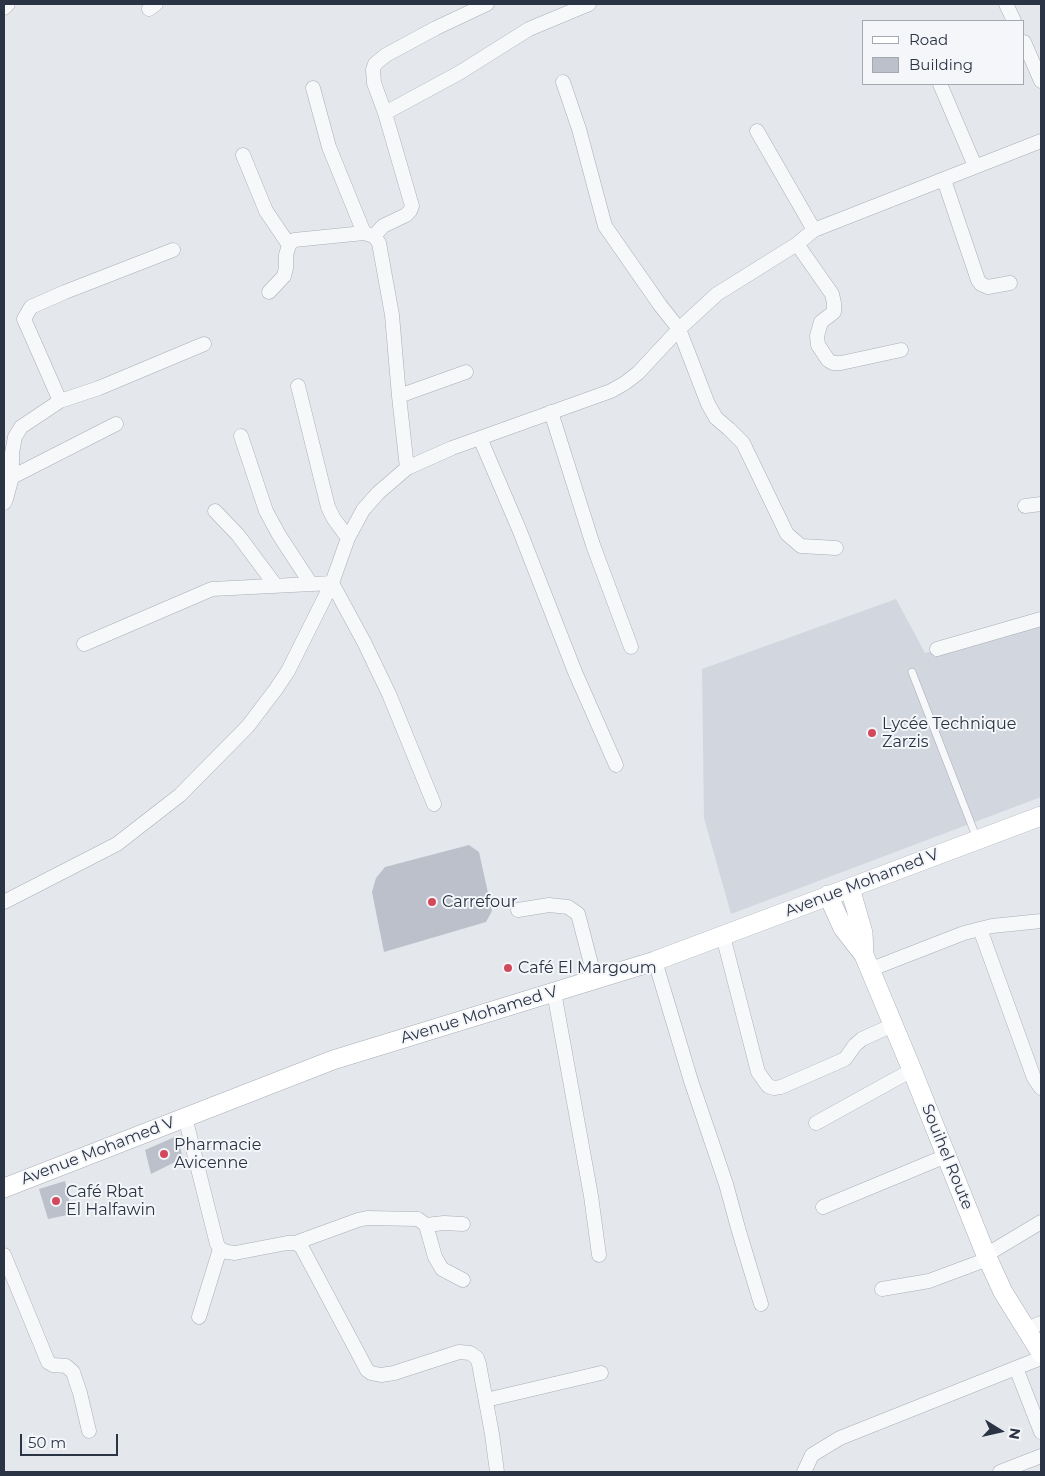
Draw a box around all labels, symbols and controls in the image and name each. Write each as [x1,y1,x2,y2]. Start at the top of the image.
legend [862,20,1025,85]
text: Road [909,30,948,49]
text: Building [909,55,973,74]
place label: Lycée Technique Zarzis [882,714,1016,752]
marker: Lycée Technique Zarzis [866,727,878,739]
street label: Avenue Mohamed V [782,845,942,921]
place label: Carrefour [442,892,517,912]
marker: Carrefour [426,896,438,908]
place label: Café El Margoum [518,958,657,978]
marker: Café El Margoum [502,962,514,974]
street label: Avenue Mohamed V [398,982,560,1048]
street label: Souihel Route [917,1101,977,1213]
street label: Avenue Mohamed V [18,1113,178,1189]
place label: Pharmacie Avicenne [174,1135,261,1173]
marker: Pharmacie Avicenne [158,1148,170,1160]
place label: Café Rbat El Halfawin [66,1182,156,1220]
marker: Café Rbat El Halfawin [50,1195,62,1207]
north arrow [975,1406,1025,1456]
scale bar [22,1424,120,1456]
text: N [1005,1426,1025,1441]
text: 50 m [28,1433,66,1452]

